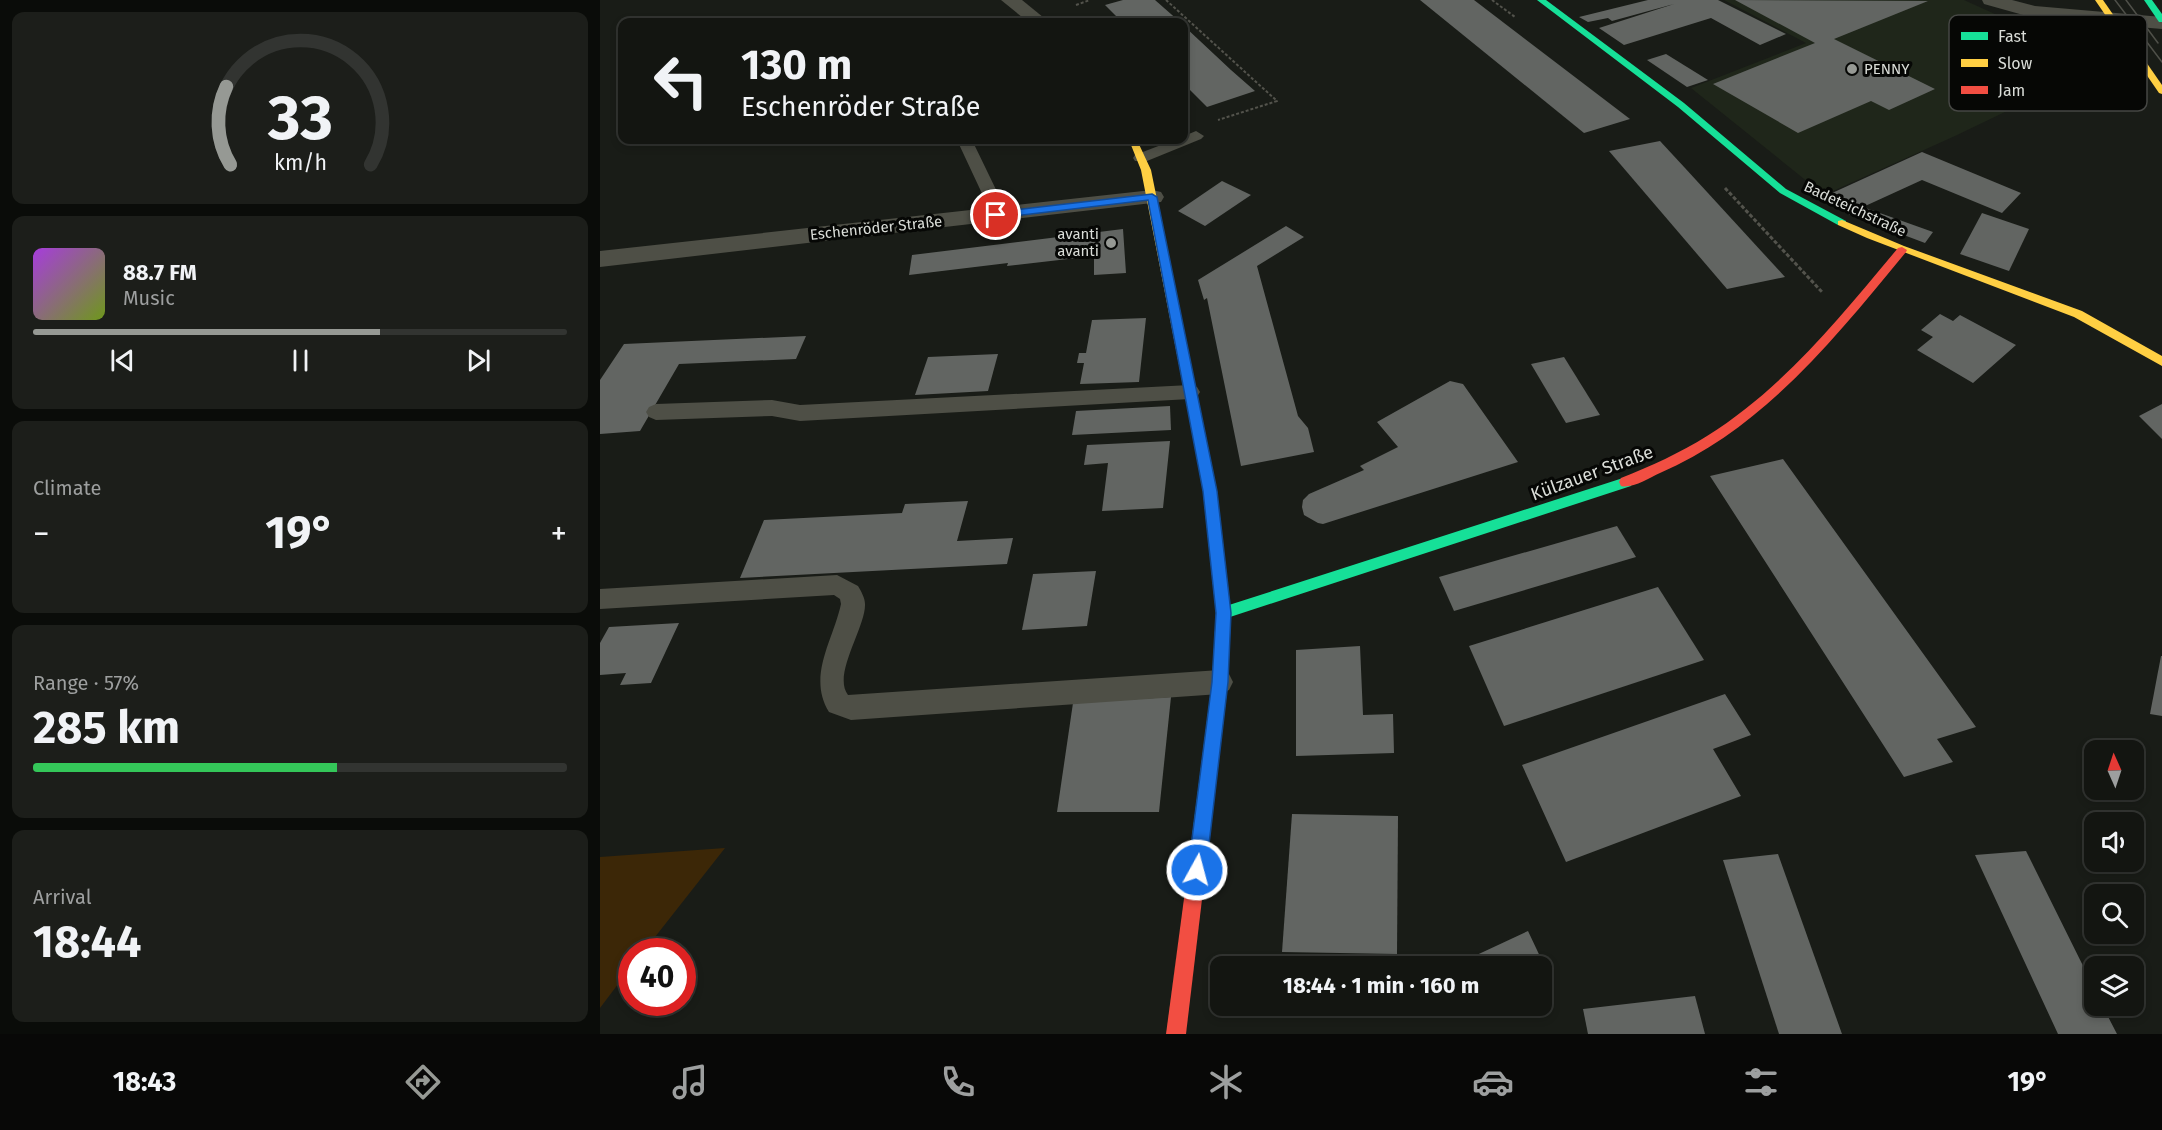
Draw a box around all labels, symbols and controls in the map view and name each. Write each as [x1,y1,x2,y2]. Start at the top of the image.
legend [1949,15,2147,111]
text: Fast [1998,27,2027,46]
text: 130 m [741,40,852,90]
icon: left [642,42,720,120]
text: Slow [1998,54,2033,73]
place label: PENNY [1864,60,1910,78]
marker: PENNY [1845,62,1859,76]
text: 33 [267,81,332,156]
text: Jam [1998,81,2025,100]
text: Eschenröder Straße [741,91,980,123]
text: km/h [273,151,327,177]
street label: Badeteichstraße [1801,177,1909,241]
pin [970,189,1021,240]
icon: arrive [979,198,1012,231]
street label: Eschenröder Straße [809,212,943,244]
place label: avanti avanti [1057,225,1099,260]
marker: avanti avanti [1104,236,1118,250]
text: 88.7 FM [123,259,197,286]
text: Music [123,286,175,310]
icon: previous [106,344,139,377]
icon: pause [284,344,317,377]
icon: next [462,344,495,377]
street label: Külzauer Straße [1528,441,1656,505]
text: Climate [33,476,101,500]
text: 19° [265,506,335,560]
text: − [33,514,50,554]
text: + [551,514,567,554]
text: Range · 57% [33,671,139,695]
text: 285 km [33,701,180,755]
north arrow [2084,740,2144,800]
map controls [2084,740,2144,1016]
button: sound [2084,812,2144,872]
position arrow [1165,838,1229,902]
button: search [2084,884,2144,944]
text: Arrival [33,885,92,909]
text: 18:44 [33,915,141,969]
speed limit sign: 40 [618,938,696,1016]
button: layers [2084,956,2144,1016]
text: 18:44 · 1 min · 160 m [1283,972,1479,999]
icon: directions [402,1061,444,1103]
icon: music [669,1061,711,1103]
icon: phone [937,1061,979,1103]
icon: climate [1205,1061,1247,1103]
icon: car [1472,1061,1514,1103]
icon: filters [1740,1061,1782,1103]
text: 18:43 [113,1066,176,1098]
text: 19° [2007,1066,2049,1098]

